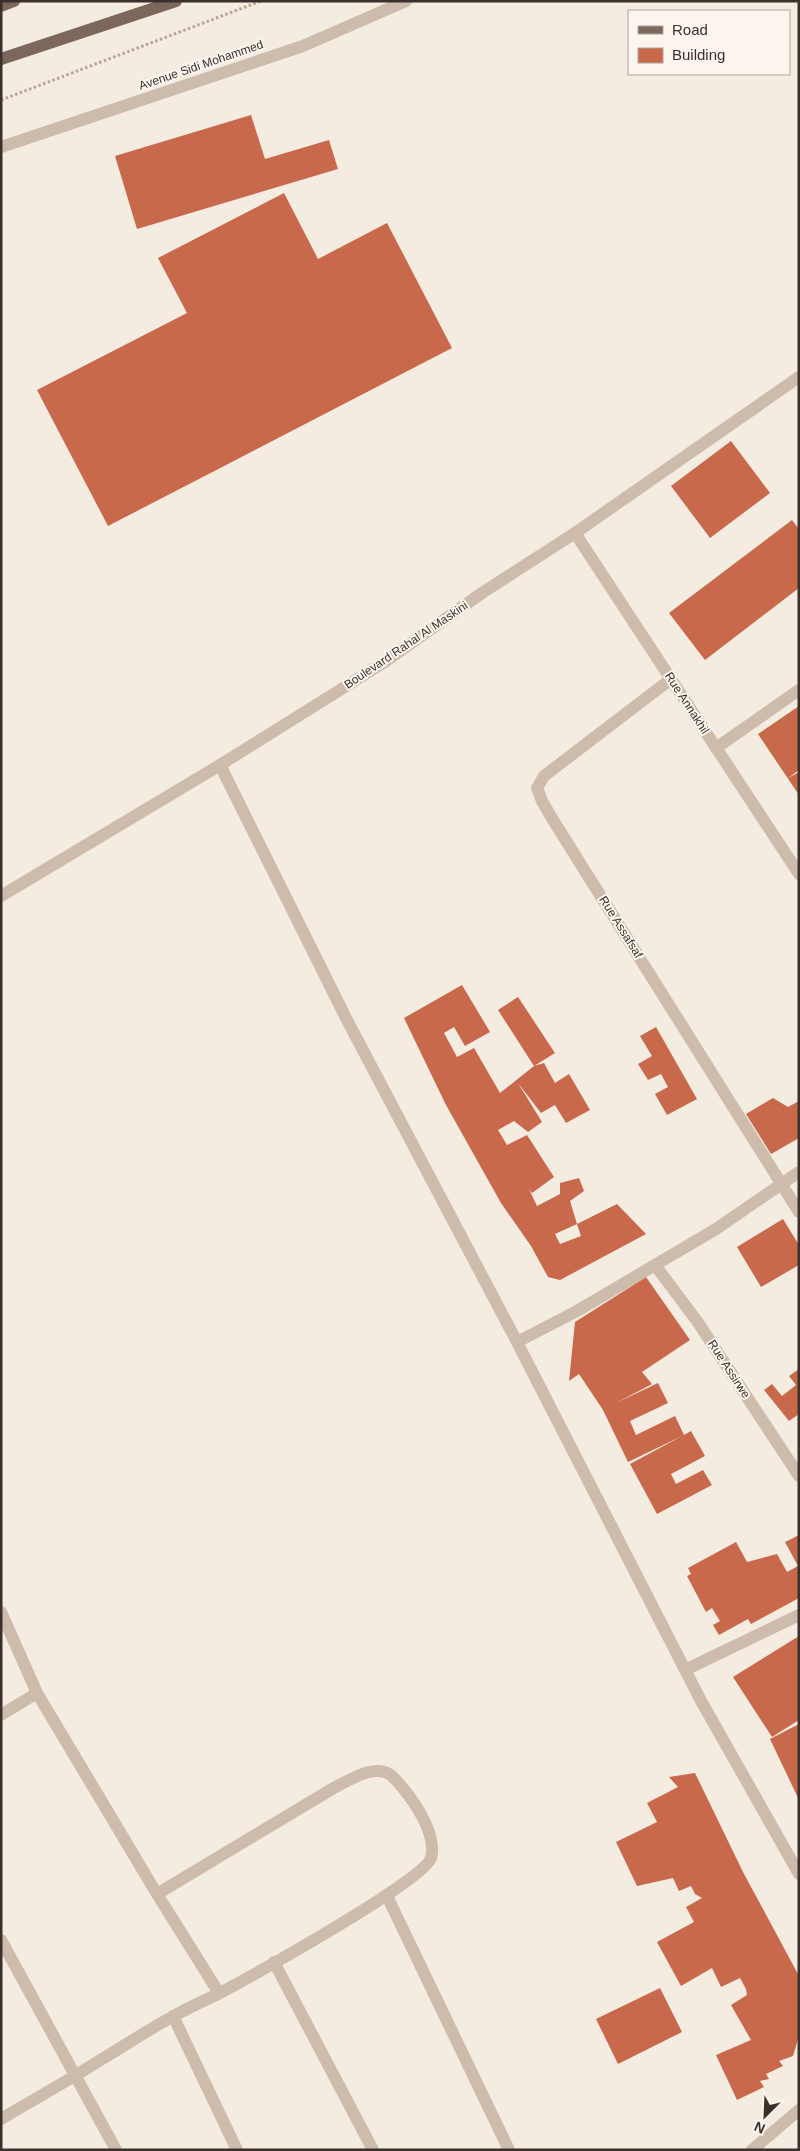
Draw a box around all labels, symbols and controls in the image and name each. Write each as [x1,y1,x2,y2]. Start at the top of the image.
legend [628,10,790,75]
text: Road [672,21,708,38]
street label: Avenue Sidi Mohammed [137,37,265,93]
text: Building [672,46,725,63]
street label: Boulevard Rahal Al Maskini [342,598,470,692]
street label: Rue Annakhil [662,670,712,736]
street label: Rue Assafsaf [596,893,646,961]
street label: Rue Assirwe [705,1337,753,1401]
north arrow [740,2091,790,2141]
text: N [752,2119,768,2137]

